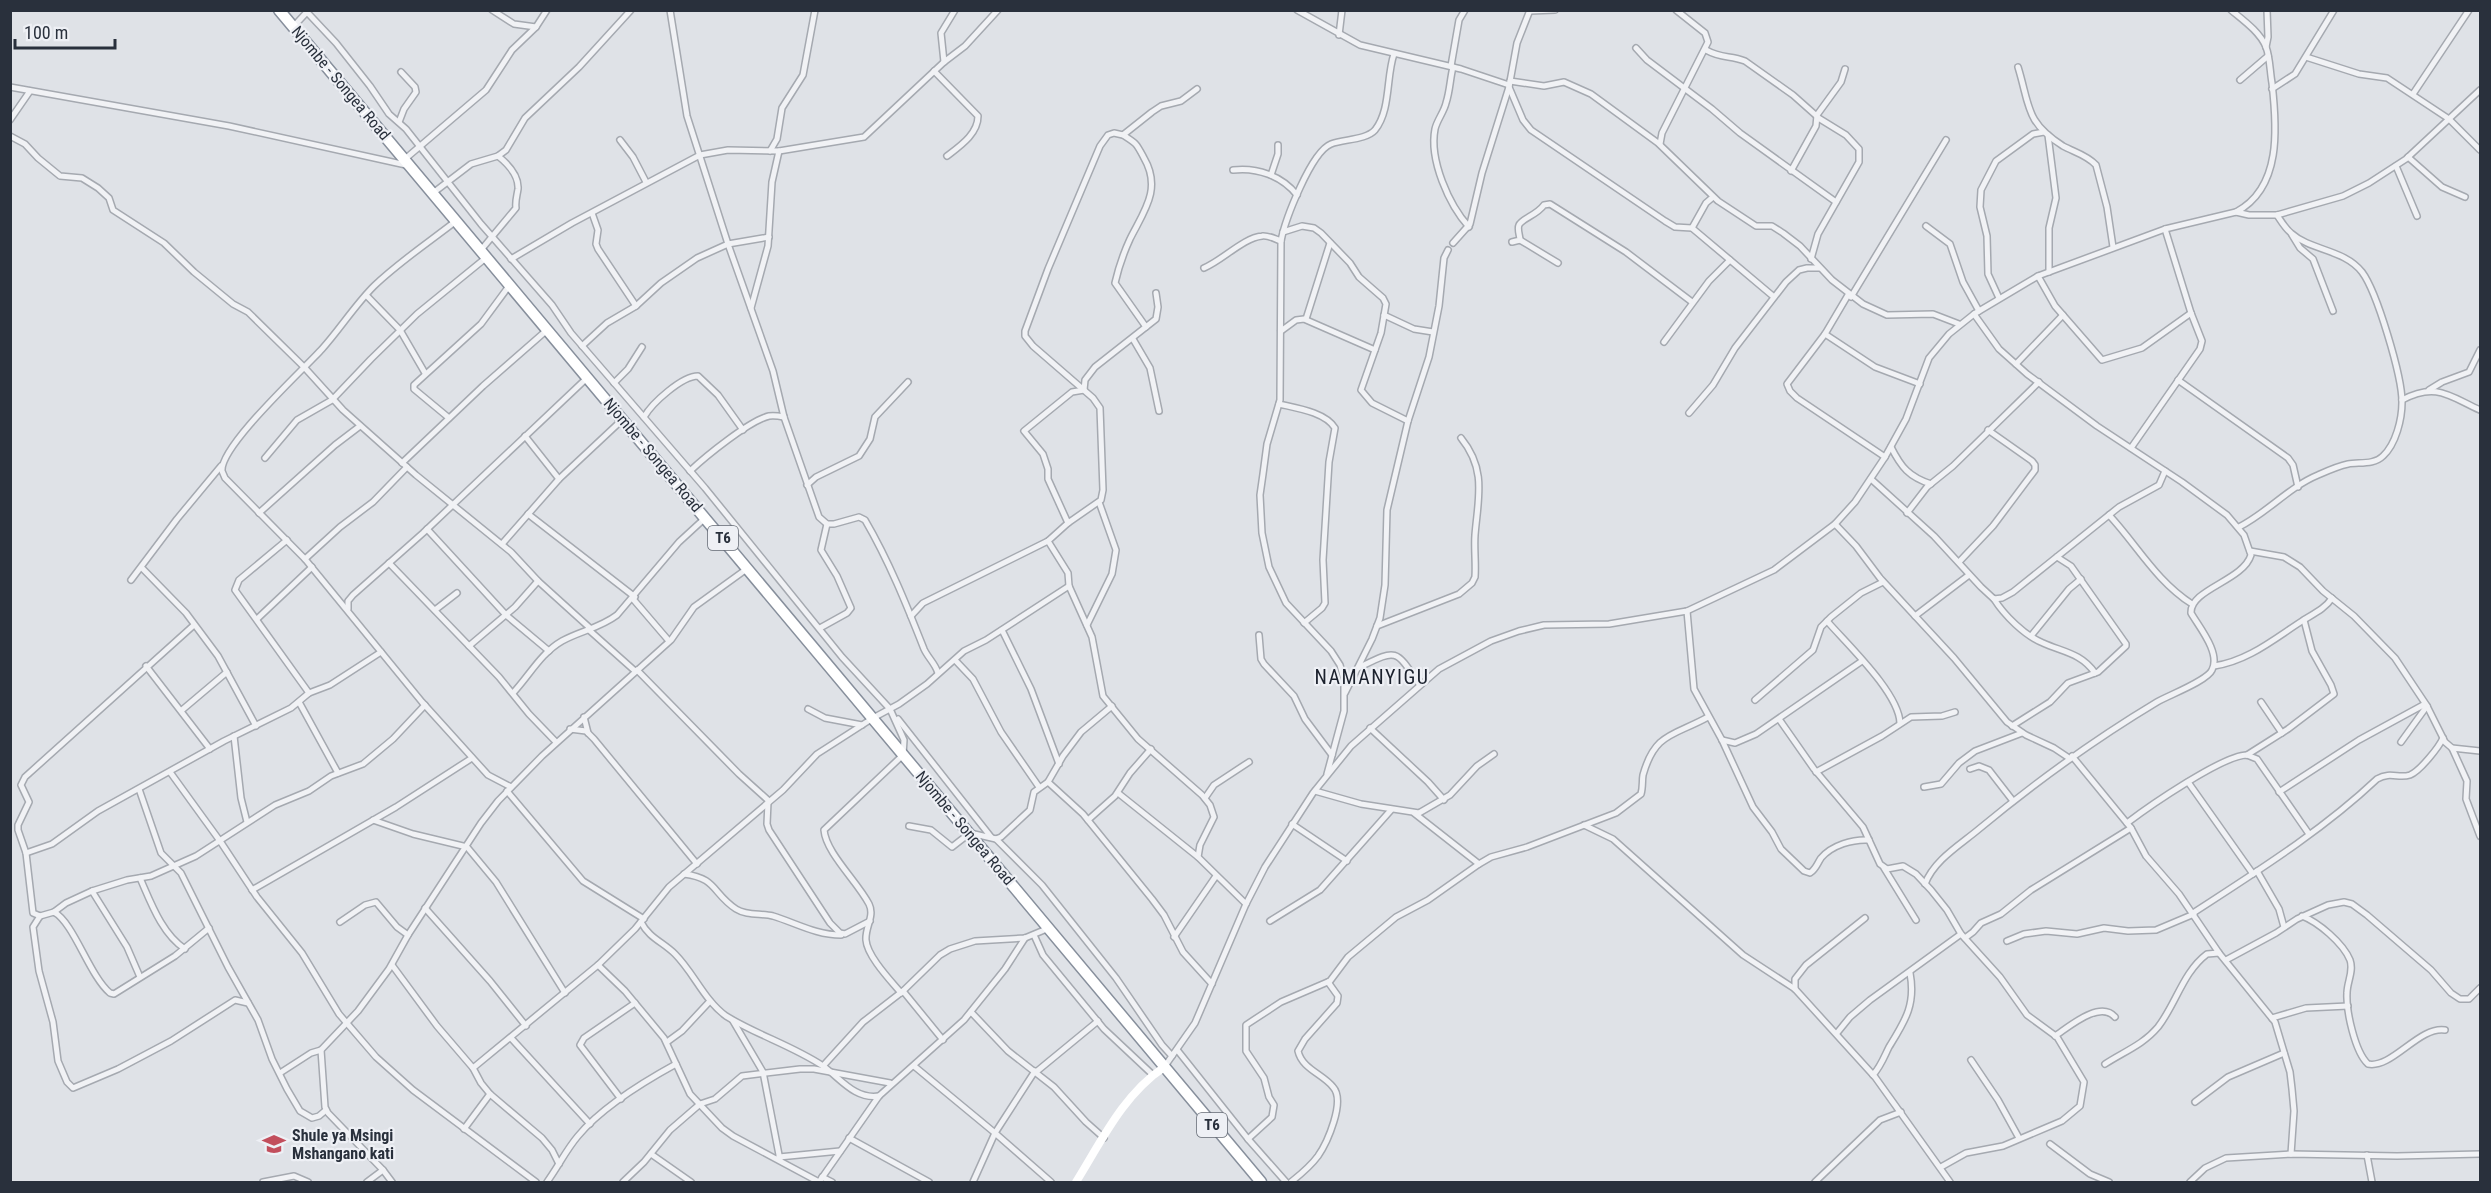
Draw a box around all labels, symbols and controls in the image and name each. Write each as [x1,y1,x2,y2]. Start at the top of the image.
scale bar [15,12,116,50]
text: 100 m [24,22,68,43]
street label: Njombe - Songea Road [288,22,394,144]
street label: Njombe - Songea Road [600,394,706,516]
road number: T6 [708,526,738,550]
district label: NAMANYIGU [1314,665,1430,689]
street label: Njombe - Songea Road [912,767,1018,889]
road number: T6 [1197,1113,1227,1137]
place label: Shule ya Msingi Mshangano kati [292,1126,394,1163]
school or university icon: Shule ya Msingi Mshangano kati [261,1131,287,1157]

